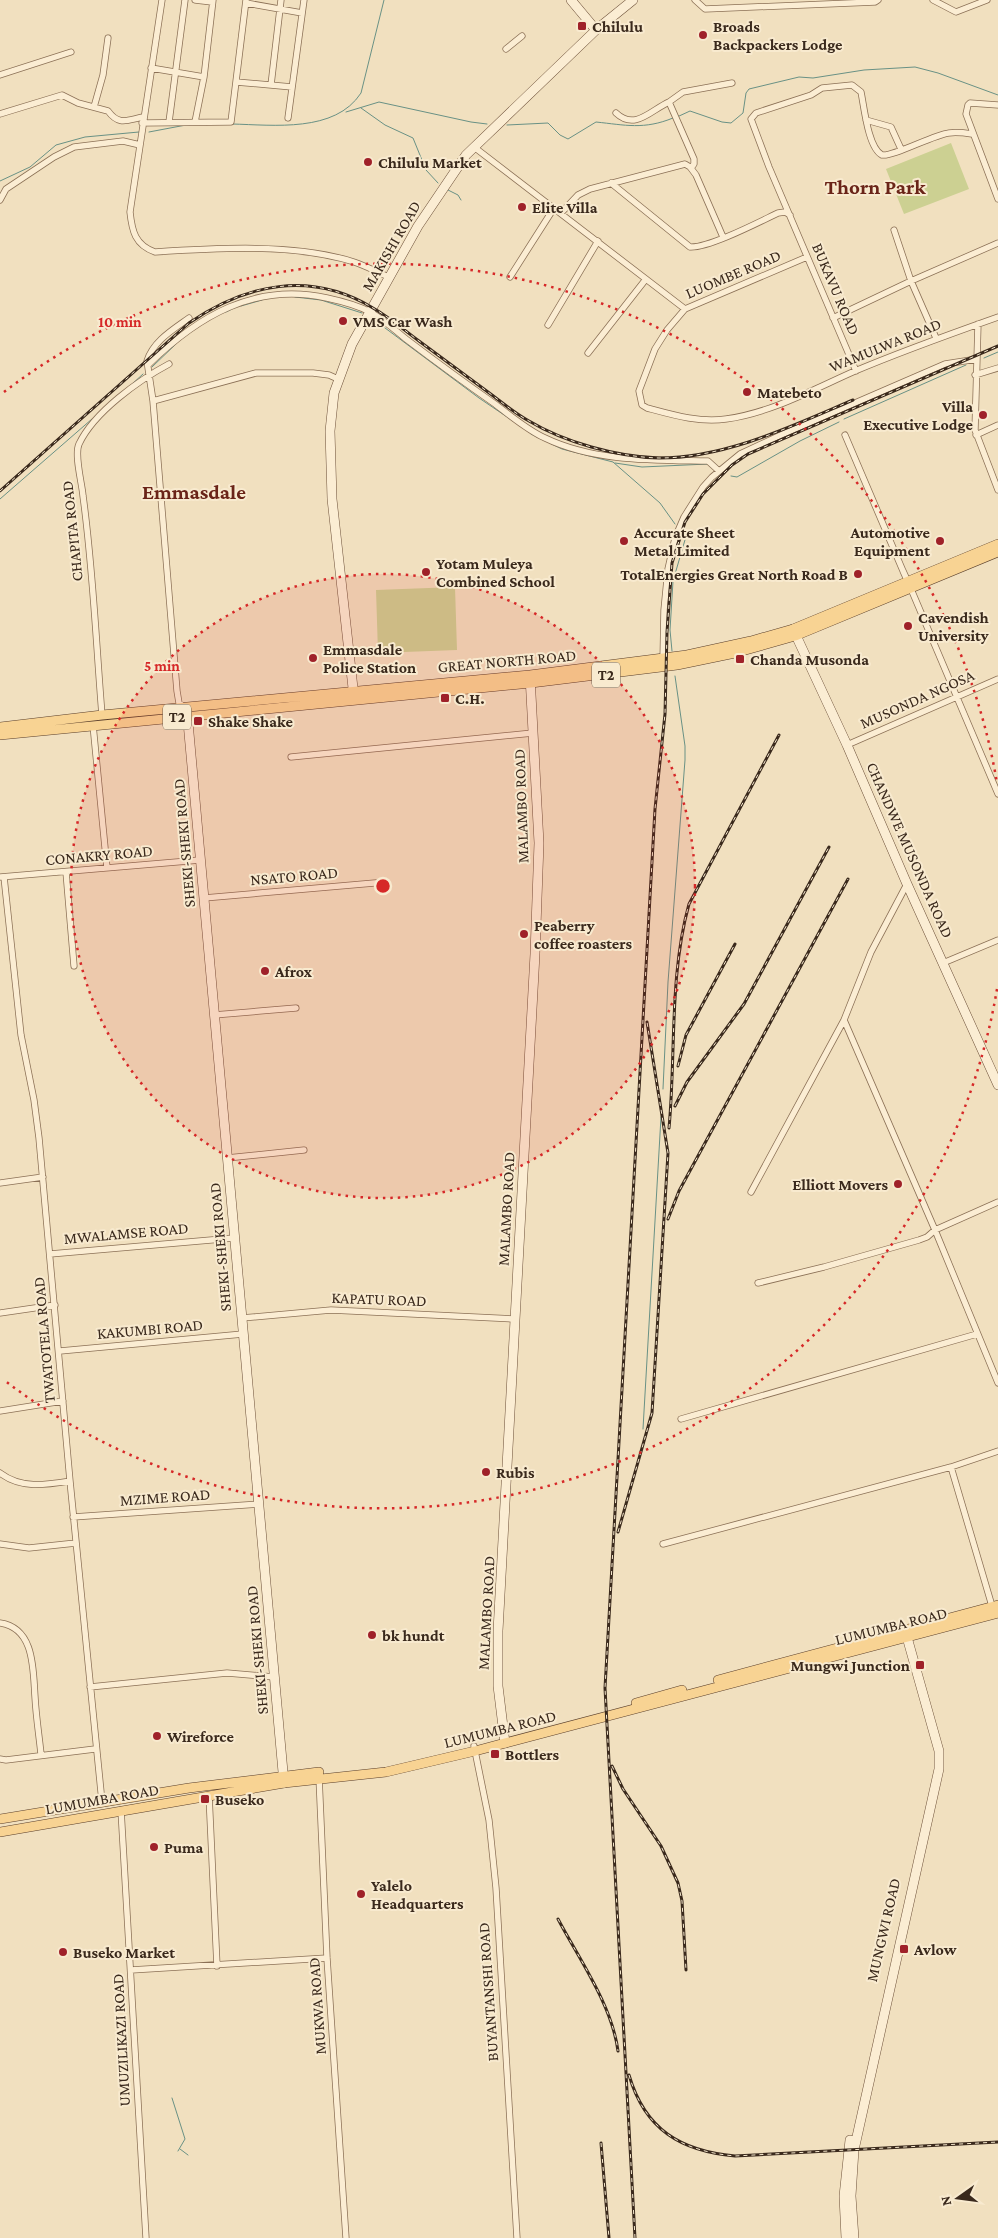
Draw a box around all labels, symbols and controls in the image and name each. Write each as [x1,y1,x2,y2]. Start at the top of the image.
place label: Chilulu [592,18,643,35]
place label: Broads Backpackers Lodge [713,18,843,53]
marker: Chilulu [576,20,588,32]
marker: Broads Backpackers Lodge [697,29,709,41]
place label: Chilulu Market [378,154,482,171]
marker: Chilulu Market [362,156,374,168]
district label: Thorn Park [824,175,926,199]
street label: MAKISHI ROAD [358,198,424,294]
place label: Elite Villa [532,199,598,216]
marker: Elite Villa [516,201,528,213]
street label: BUKAVU ROAD [809,240,863,338]
street label: LUOMBE ROAD [683,246,783,302]
place label: VMS Car Wash [352,313,452,330]
text: 10 min [98,314,142,330]
marker: VMS Car Wash [337,315,349,327]
street label: WAMULWA ROAD [827,315,943,375]
place label: Matebeto [757,384,822,401]
marker: Matebeto [741,386,753,398]
place label: Villa Executive Lodge [863,398,974,433]
marker: Villa Executive Lodge [977,409,989,421]
street label: CHAPITA ROAD [58,480,86,582]
district label: Emmasdale [142,480,246,504]
place label: Accurate Sheet Metal Limited [633,524,735,559]
place label: Automotive Equipment [849,524,931,559]
marker: Accurate Sheet Metal Limited [618,535,630,547]
marker: Automotive Equipment [934,535,946,547]
place label: Yotam Muleya Combined School [436,555,555,590]
marker: Yotam Muleya Combined School [420,566,432,578]
place label: TotalEnergies Great North Road B [620,566,848,583]
marker: TotalEnergies Great North Road B [852,568,864,580]
place label: Cavendish University [918,609,989,644]
marker: Cavendish University [902,620,914,632]
place label: Emmasdale Police Station [323,641,416,676]
street label: GREAT NORTH ROAD [437,646,577,676]
place label: Chanda Musonda [750,651,869,668]
marker: Emmasdale Police Station [307,652,319,664]
marker: Chanda Musonda [734,653,746,665]
text: 5 min [144,658,180,674]
road number: T2 [592,662,620,688]
street label: MUSONDA NGOSA [857,666,977,732]
place label: C.H. [455,690,485,707]
marker: C.H. [439,692,451,704]
road number: T2 [163,704,191,730]
place label: Shake Shake [208,713,293,730]
marker: Shake Shake [192,715,204,727]
street label: MALAMBO ROAD [511,749,531,863]
street label: CHANDWE MUSONDA ROAD [863,760,957,940]
street label: SHEKI-SHEKI ROAD [170,778,198,908]
street label: CONAKRY ROAD [45,842,153,868]
street label: NSATO ROAD [249,864,339,888]
centre of rings [374,877,392,895]
place label: Peaberry coffee roasters [534,917,632,952]
marker: Peaberry coffee roasters [518,928,530,940]
place label: Afrox [274,963,313,980]
marker: Afrox [259,965,271,977]
street label: MALAMBO ROAD [495,1151,517,1267]
place label: Elliott Movers [792,1176,888,1193]
marker: Elliott Movers [892,1178,904,1190]
street label: SHEKI-SHEKI ROAD [206,1182,234,1312]
street label: MWALAMSE ROAD [63,1219,189,1247]
street label: TWATOTELA ROAD [30,1276,58,1404]
street label: KAPATU ROAD [331,1289,427,1309]
street label: KAKUMBI ROAD [96,1316,204,1342]
place label: Rubis [496,1464,535,1481]
marker: Rubis [480,1466,492,1478]
street label: MZIME ROAD [119,1485,211,1509]
street label: MALAMBO ROAD [475,1555,497,1671]
street label: SHEKI-SHEKI ROAD [243,1585,271,1715]
street label: LUMUMBA ROAD [833,1604,949,1648]
place label: bk hundt [381,1627,445,1644]
marker: bk hundt [366,1629,378,1641]
place label: Mungwi Junction [791,1657,910,1674]
marker: Mungwi Junction [914,1659,926,1671]
street label: LUMUMBA ROAD [442,1707,558,1751]
place label: Wireforce [166,1728,234,1745]
marker: Wireforce [151,1730,163,1742]
place label: Bottlers [505,1746,560,1763]
marker: Bottlers [489,1748,501,1760]
street label: LUMUMBA ROAD [44,1781,160,1817]
place label: Buseko [215,1791,264,1808]
marker: Buseko [199,1793,211,1805]
place label: Puma [164,1839,204,1856]
marker: Puma [148,1841,160,1853]
street label: MUNGWI ROAD [863,1876,903,1984]
place label: Yalelo Headquarters [371,1877,464,1912]
marker: Yalelo Headquarters [355,1888,367,1900]
street label: BUYANTANSHI ROAD [475,1922,501,2062]
place label: Avlow [913,1941,957,1958]
marker: Avlow [898,1943,910,1955]
place label: Buseko Market [73,1944,175,1961]
marker: Buseko Market [57,1946,69,1958]
street label: MUKWA ROAD [305,1957,329,2055]
street label: UMUZILIKAZI ROAD [109,1973,133,2107]
north arrow [933,2173,983,2223]
text: N [936,2194,954,2208]

